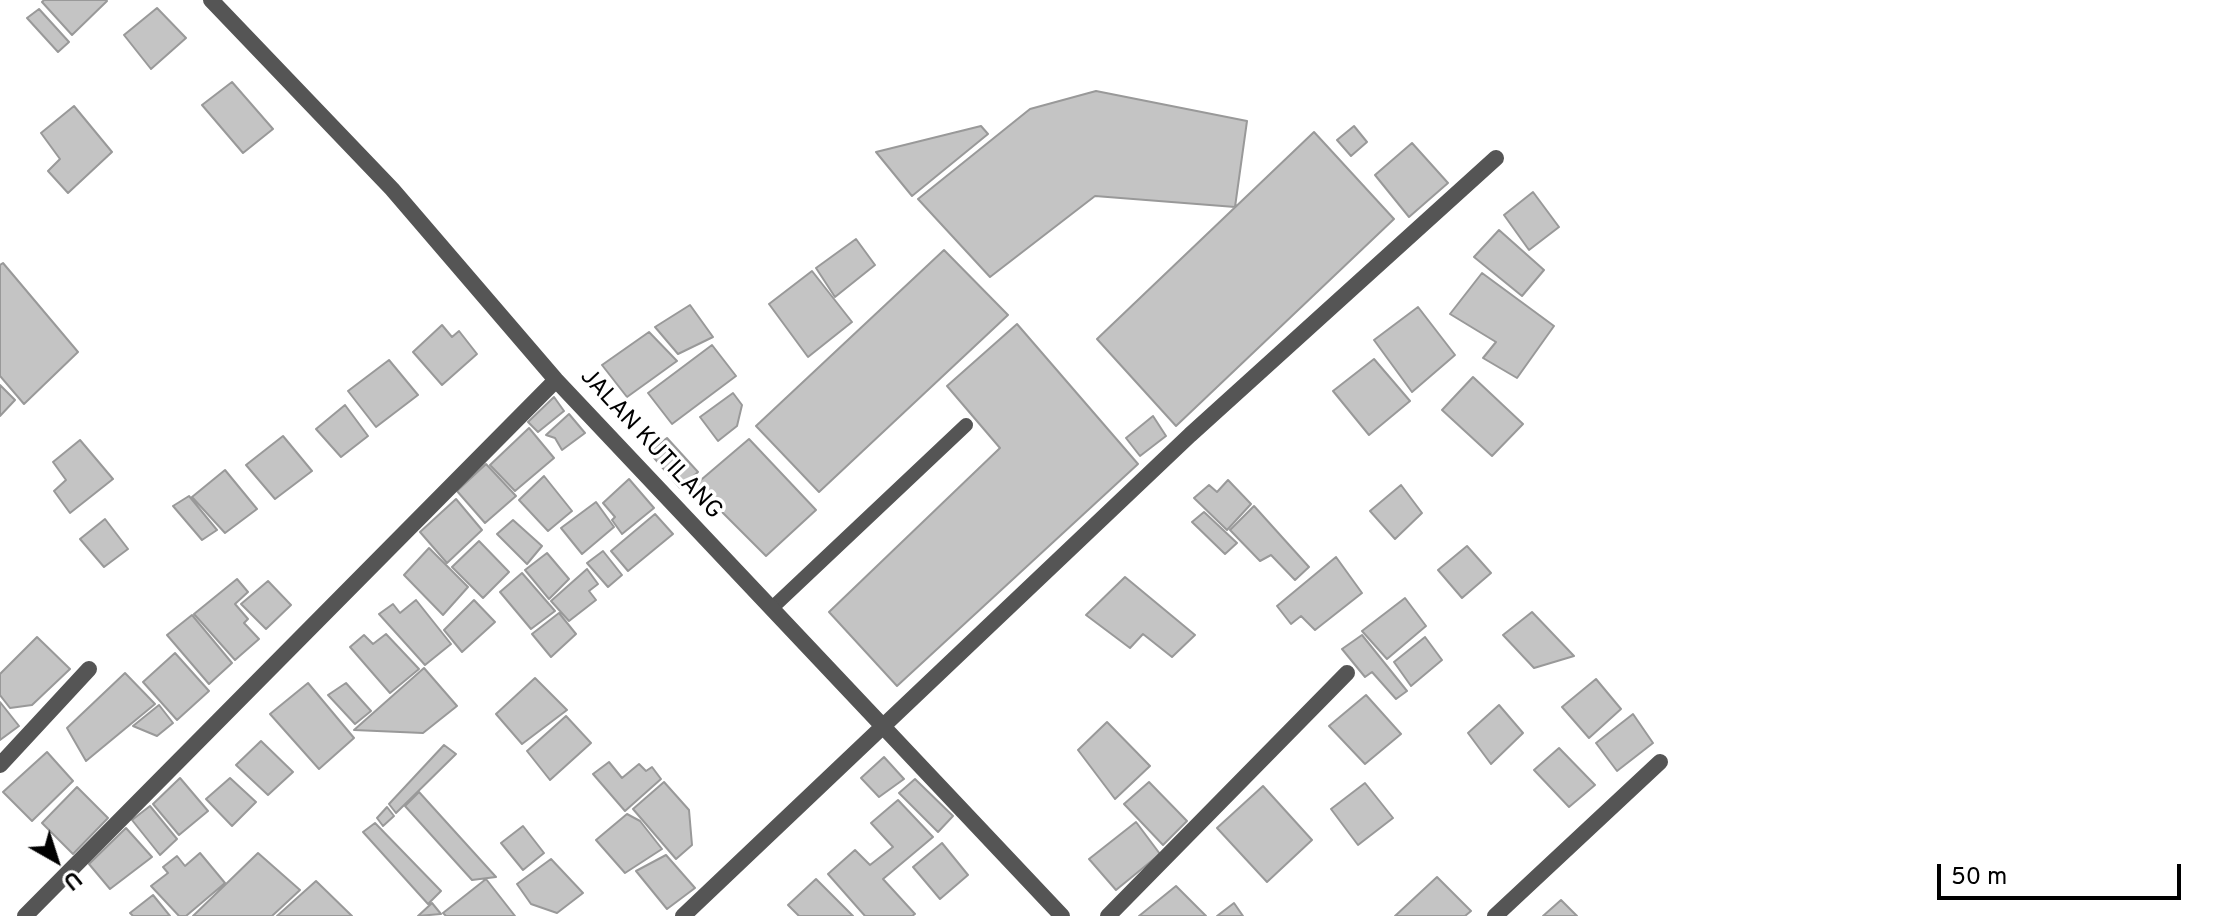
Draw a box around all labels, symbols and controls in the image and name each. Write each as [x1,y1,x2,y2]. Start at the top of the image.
street label: JALAN KUTILANG [573,364,727,526]
north arrow [16,820,96,900]
scale bar [1941,848,2185,898]
text: 50 m [1951,863,2007,893]
text: U [57,864,86,894]

